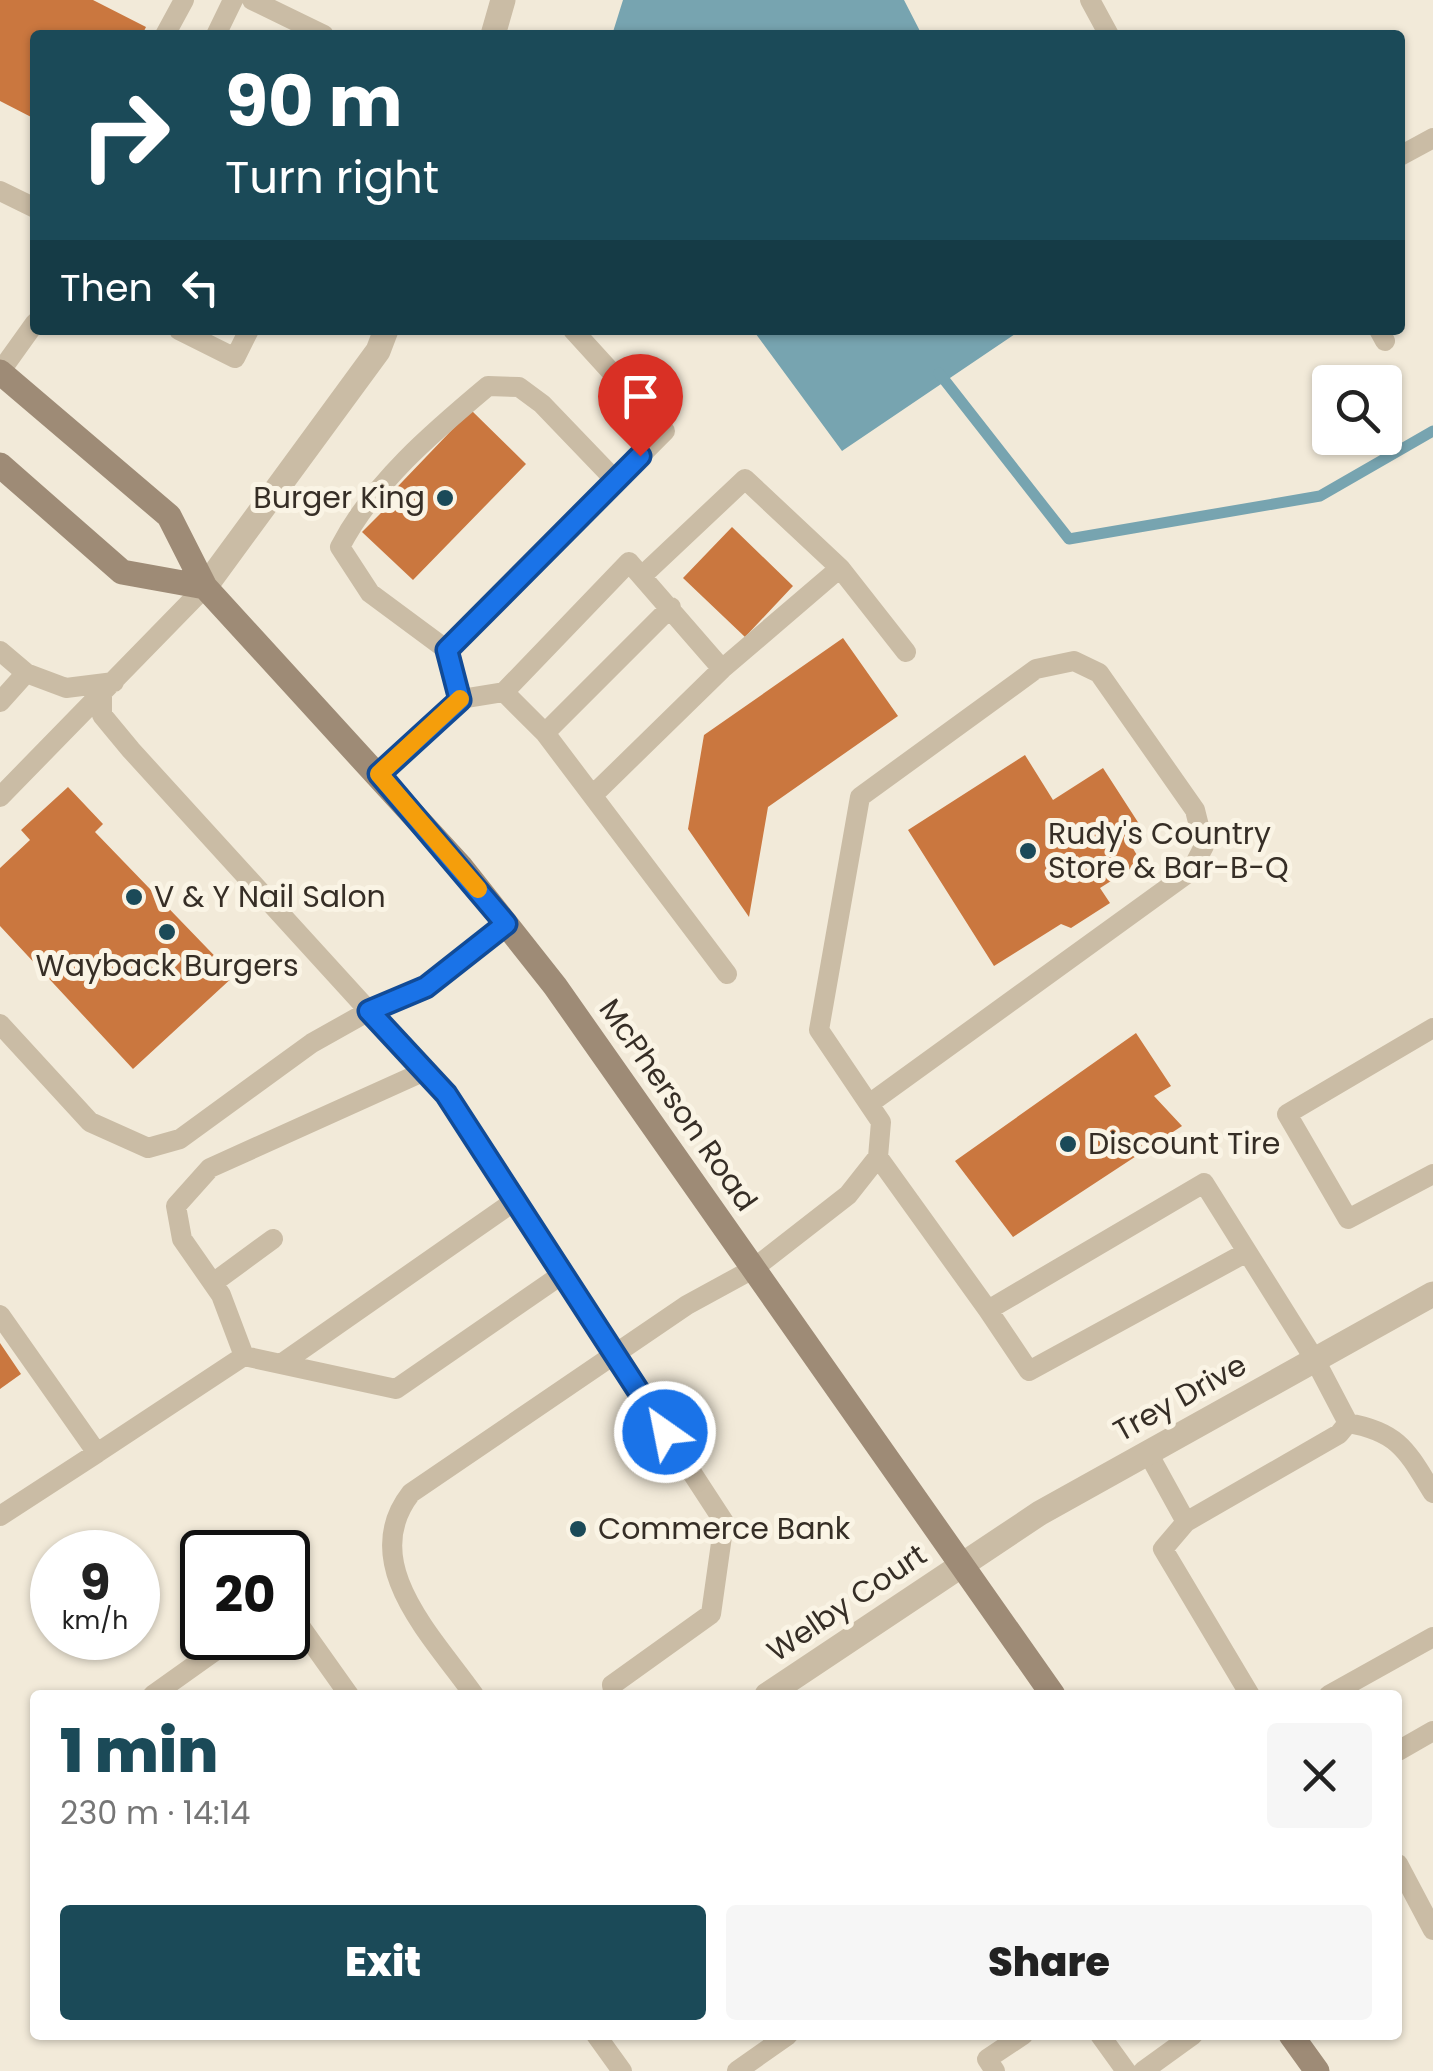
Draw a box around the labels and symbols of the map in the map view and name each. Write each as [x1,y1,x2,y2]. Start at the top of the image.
pin [598,354,683,457]
place label: Burger King [253,476,425,519]
marker: Burger King [434,487,456,509]
place label: Rudy's Country Store & Bar-B-Q [1048,812,1289,889]
marker: Rudy's Country Store & Bar-B-Q [1017,840,1039,862]
place label: V & Y Nail Salon [154,875,386,918]
marker: V & Y Nail Salon [123,886,145,908]
marker: Wayback Burgers [156,921,178,943]
place label: Wayback Burgers [35,944,299,987]
street label: McPherson Road [589,990,768,1220]
place label: Discount Tire [1088,1122,1280,1165]
marker: Discount Tire [1057,1133,1079,1155]
street label: Trey Drive [1105,1343,1254,1452]
position arrow [613,1380,717,1484]
place label: Commerce Bank [598,1507,851,1550]
marker: Commerce Bank [567,1518,589,1540]
speed limit sign: 20 [180,1530,310,1660]
street label: Welby Court [758,1533,935,1672]

